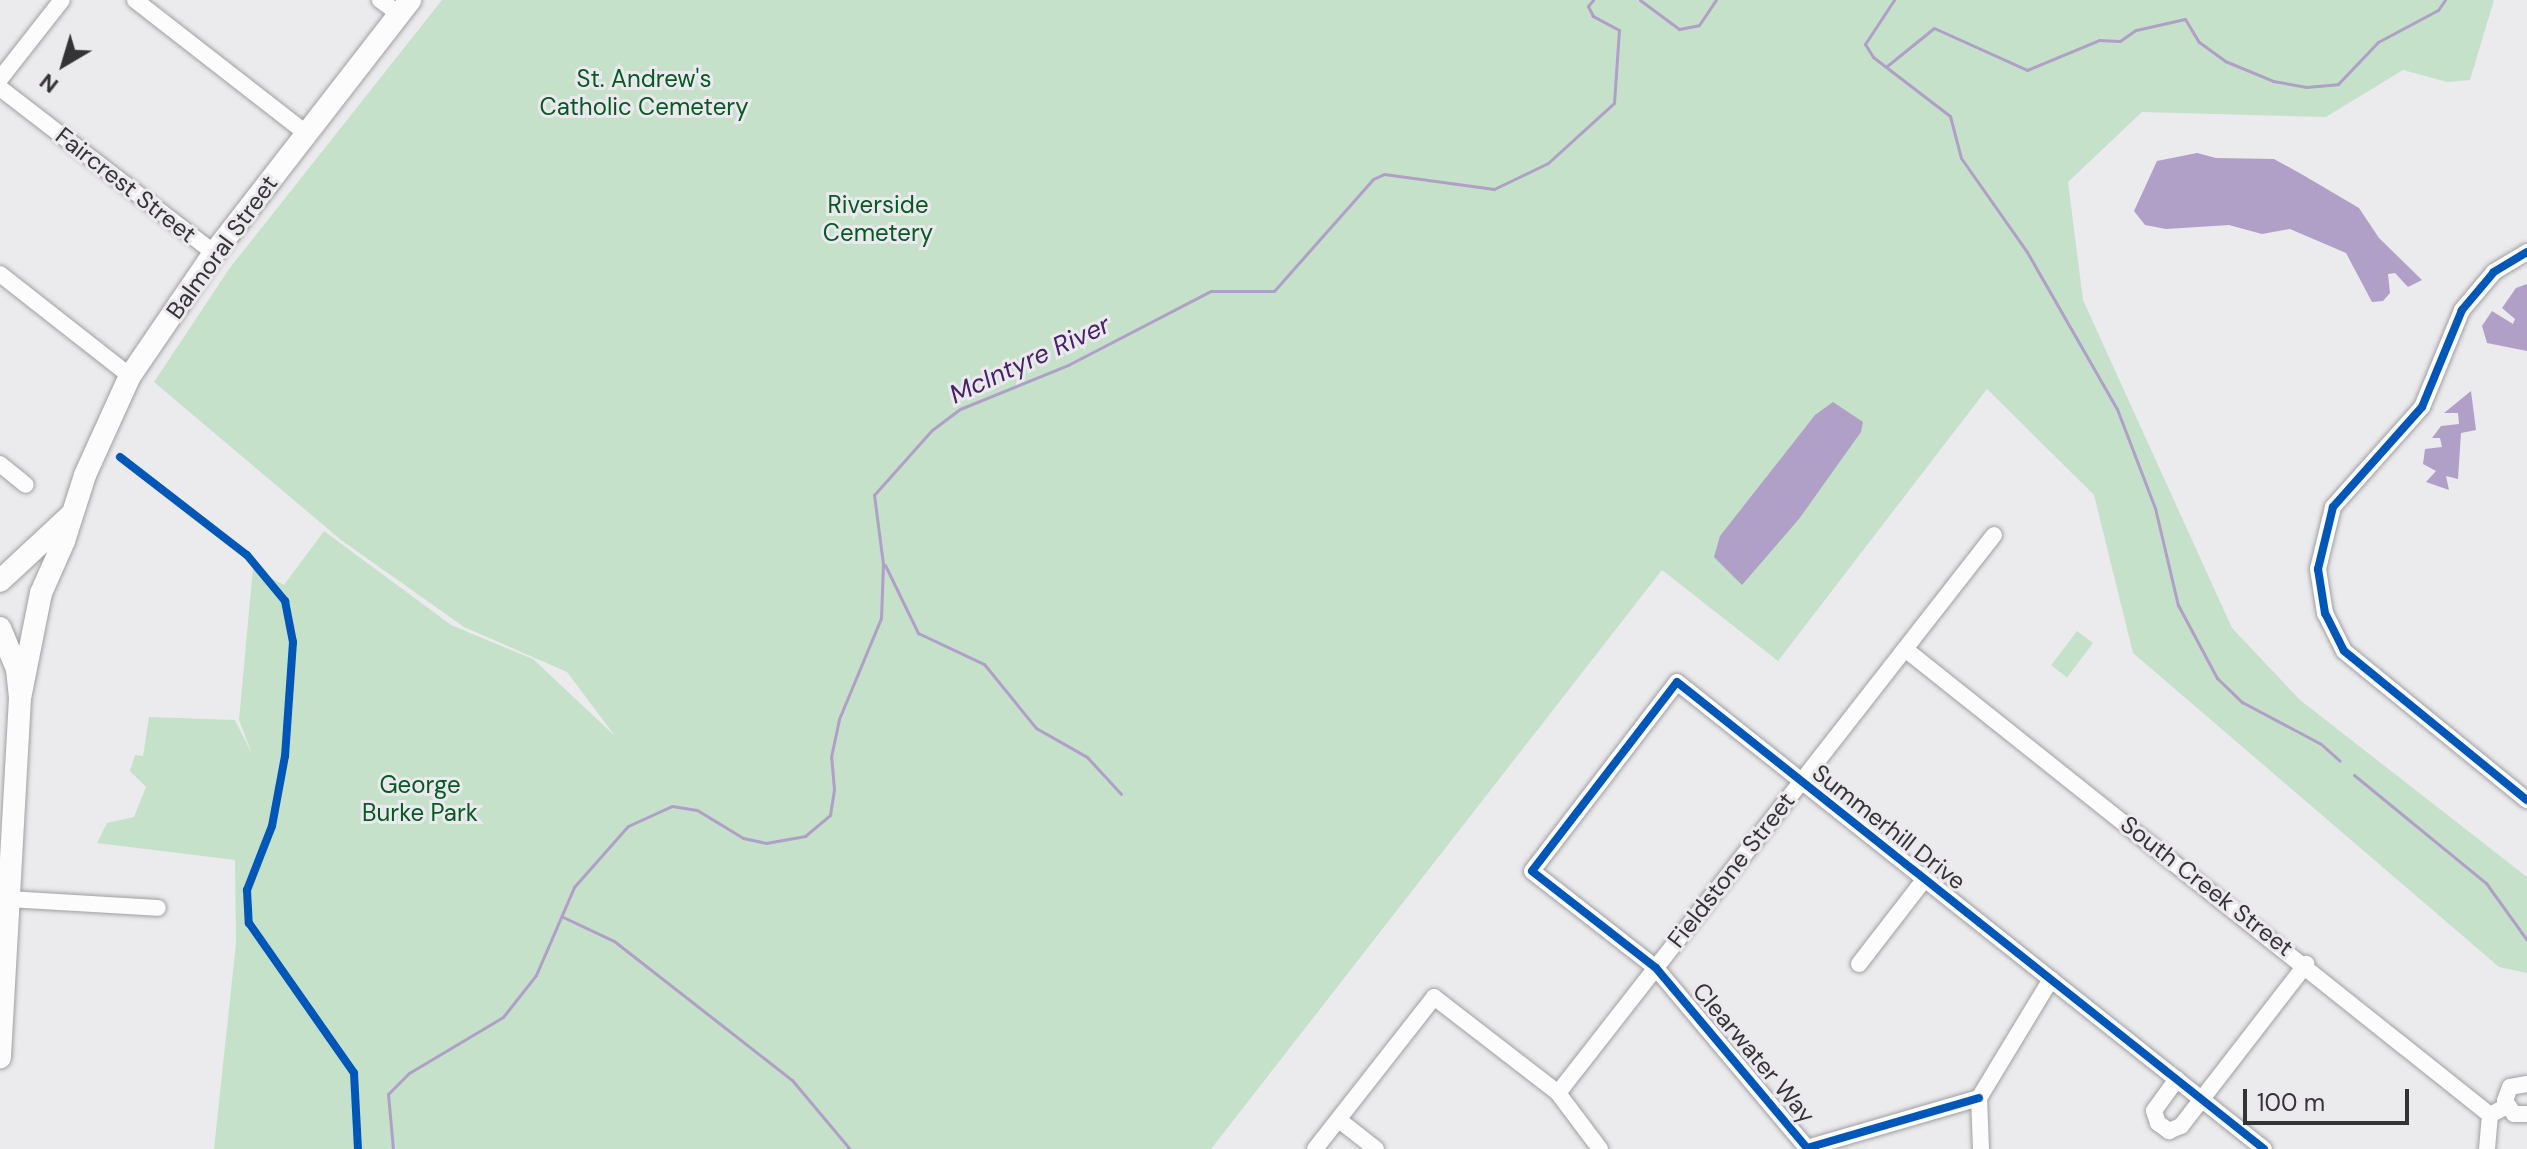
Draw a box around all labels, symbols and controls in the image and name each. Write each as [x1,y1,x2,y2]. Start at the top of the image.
north arrow [24,24,104,104]
park label: St. Andrew's Catholic Cemetery [540,65,748,121]
text: N [34,67,64,100]
street label: Faircrest Street [50,121,202,249]
street label: Balmoral Street [160,170,284,324]
park label: Riverside Cemetery [823,191,933,247]
water label: McIntyre River [945,309,1115,411]
street label: Summerhill Drive [1807,758,1971,896]
park label: George Burke Park [362,771,478,827]
street label: Fieldstone Street [1661,787,1801,953]
street label: South Creek Street [2115,810,2299,962]
street label: Clearwater Way [1687,977,1821,1129]
scale bar [2247,1073,2413,1123]
text: 100 m [2257,1087,2325,1118]

